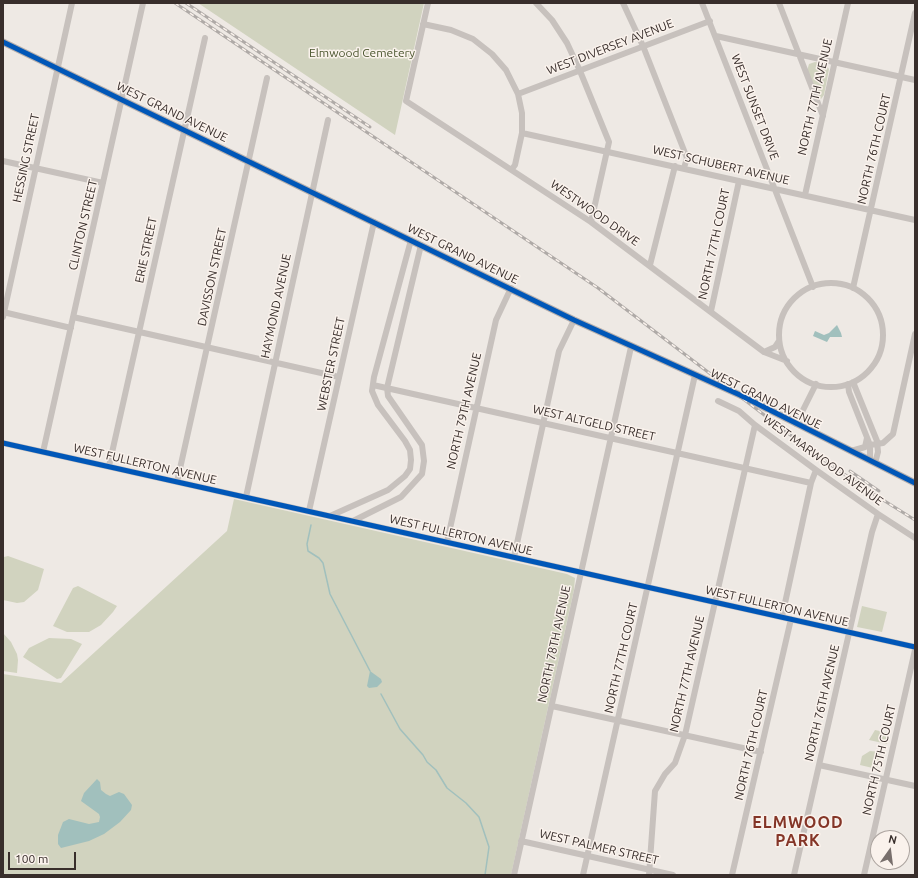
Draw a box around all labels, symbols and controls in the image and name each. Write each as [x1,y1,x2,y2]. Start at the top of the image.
street label: WEST DIVERSEY AVENUE [545,16,675,78]
street label: NORTH 77TH AVENUE [795,37,835,157]
park label: Elmwood Cemetery [309,46,415,60]
street label: WEST SUNSET DRIVE [728,52,782,162]
street label: WEST GRAND AVENUE [114,79,230,145]
street label: NORTH 76TH COURT [854,92,894,206]
street label: HESSING STREET [10,112,42,204]
street label: WEST SCHUBERT AVENUE [651,142,791,188]
street label: WESTWOOD DRIVE [548,177,642,249]
street label: CLINTON STREET [66,178,100,272]
street label: NORTH 77TH COURT [695,187,733,301]
street label: ERIE STREET [132,216,160,284]
street label: WEST GRAND AVENUE [405,221,521,287]
street label: DAVISSON STREET [195,227,229,327]
street label: HAYMOND AVENUE [258,252,294,360]
street label: WEBSTER STREET [314,316,348,412]
street label: NORTH 79TH AVENUE [444,351,484,471]
street label: WEST GRAND AVENUE [708,366,824,432]
street label: WEST ALTGELD STREET [531,402,657,444]
street label: WEST MARWOOD AVENUE [760,412,886,508]
street label: WEST FULLERTON AVENUE [72,441,218,487]
street label: WEST FULLERTON AVENUE [388,512,534,558]
street label: WEST FULLERTON AVENUE [704,583,850,629]
street label: NORTH 78TH AVENUE [535,584,573,704]
street label: NORTH 77TH COURT [601,601,641,715]
street label: NORTH 77TH AVENUE [667,614,707,734]
street label: NORTH 76TH AVENUE [802,643,842,763]
street label: NORTH 76TH COURT [731,688,771,802]
street label: NORTH 75TH COURT [859,703,899,817]
district label: ELMWOOD PARK [752,813,844,851]
street label: WEST PALMER STREET [538,826,660,868]
north arrow [870,830,910,870]
text: N [887,833,898,846]
scale bar [10,844,78,870]
text: 100 m [15,852,48,865]

